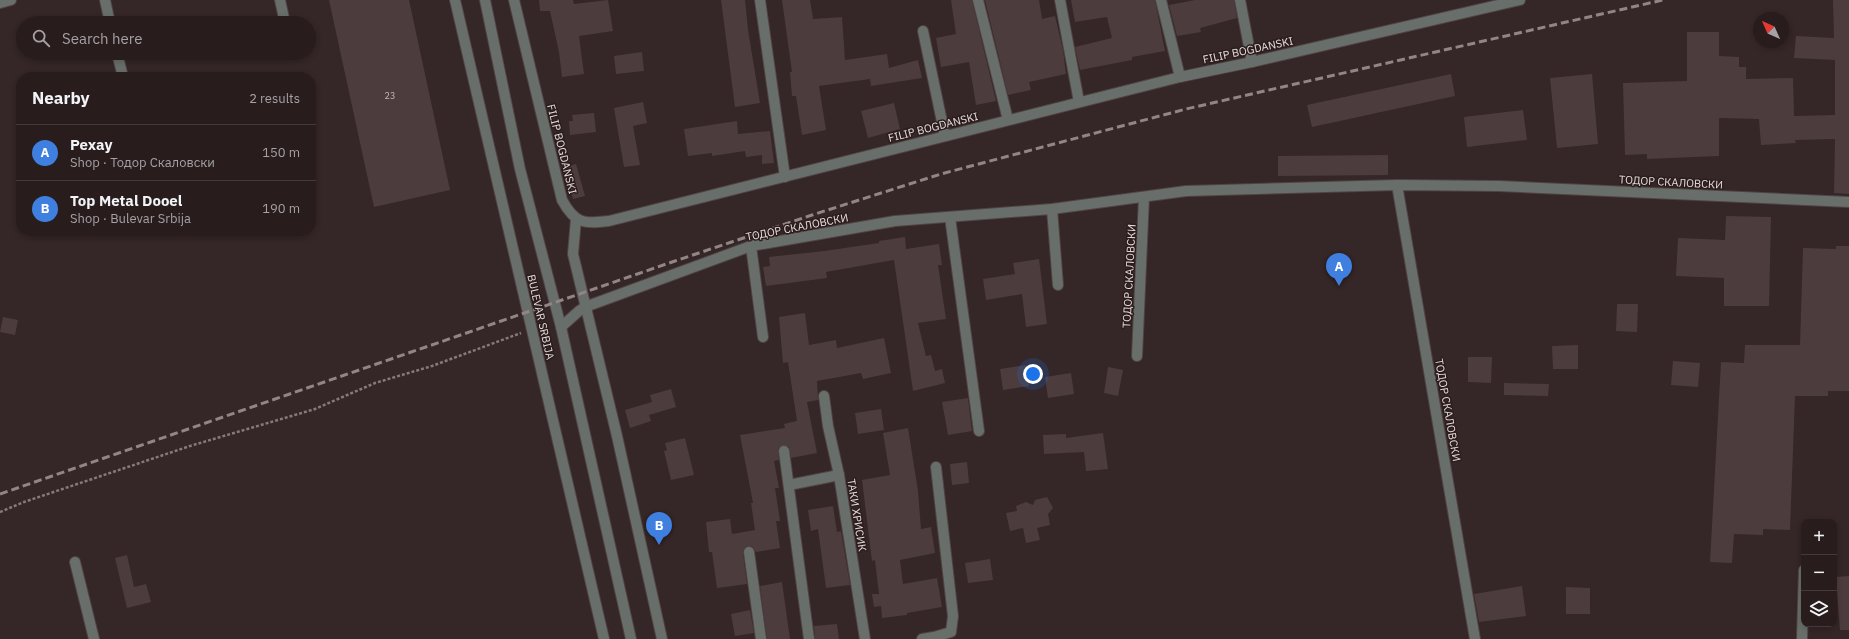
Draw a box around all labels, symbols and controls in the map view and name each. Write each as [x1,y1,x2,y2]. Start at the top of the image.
north arrow [1753,12,1789,48]
search box [16,16,316,60]
icon: search [30,27,52,49]
text: Search here [62,29,142,48]
street label: FILIP BOGDANSKI [1201,34,1295,66]
text: Nearby [32,87,90,109]
text: 2 results [249,90,300,107]
house number: 23 [385,90,395,101]
street label: FILIP BOGDANSKI [544,103,580,195]
street label: FILIP BOGDANSKI [887,109,979,145]
text: Рехау [70,135,112,154]
text: A [41,144,49,161]
text: 150 m [262,144,300,161]
text: Shop · Тодор Скаловски [70,154,215,171]
street label: ТОДОР СКАЛОВСКИ [1619,172,1723,192]
text: Top Metal Dooel [70,191,182,210]
text: B [41,200,49,217]
text: 190 m [262,200,300,217]
text: Shop · Bulevar Srbija [70,210,191,227]
street label: ТОДОР СКАЛОВСКИ [745,210,849,244]
street label: ТОДОР СКАЛОВСКИ [1119,224,1139,328]
pin: A [1326,253,1352,286]
street label: BULEVAR SRBIJA [524,273,558,361]
street label: ТОДОР СКАЛОВСКИ [1432,358,1464,462]
your location [1023,364,1043,384]
street label: ТАКИ ХРИСИК [844,478,870,552]
pin: B [646,512,672,545]
map controls [1801,519,1837,627]
button: + [1801,519,1837,555]
button: − [1801,555,1837,591]
button: layers [1801,591,1837,627]

